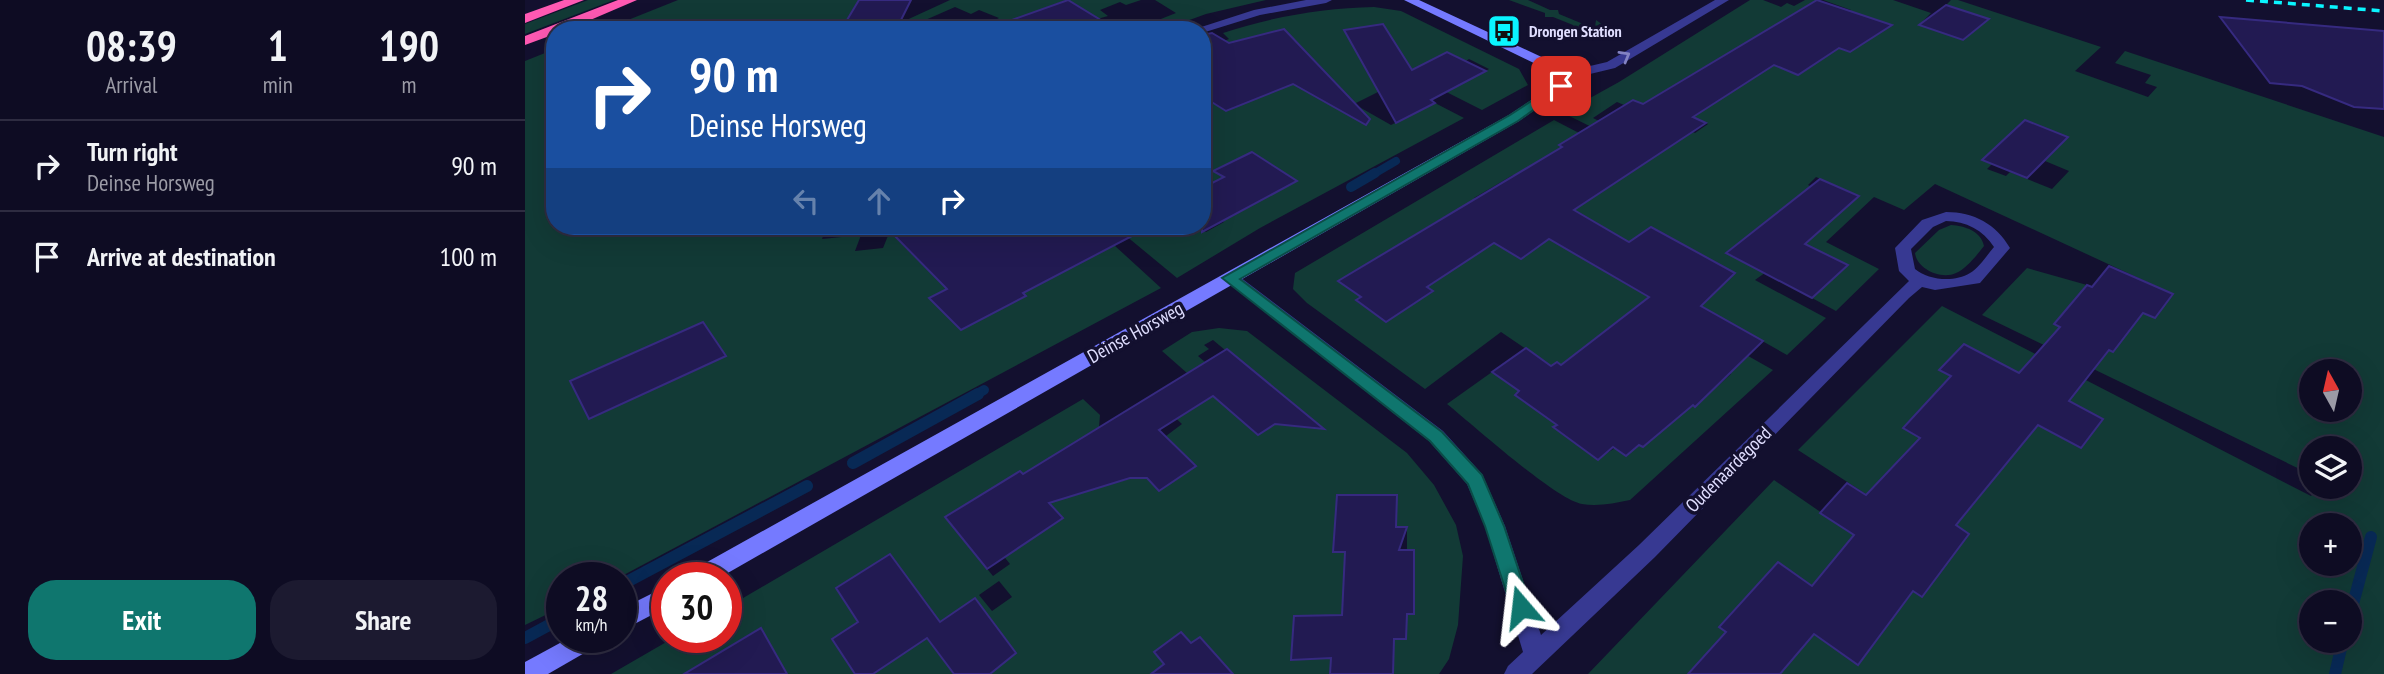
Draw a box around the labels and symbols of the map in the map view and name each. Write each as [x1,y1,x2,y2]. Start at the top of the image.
bus stop icon: Drongen Station [1485,12,1523,50]
place label: Drongen Station [1529,21,1622,41]
one-way arrow [1617,52,1630,65]
pin [1531,56,1591,116]
street label: Deinse Horsweg [1083,296,1187,368]
north arrow [2299,359,2363,422]
street label: Oudenaardegoed [1680,421,1776,517]
speed limit sign: 30 [651,562,742,653]
position arrow [1484,570,1558,644]

